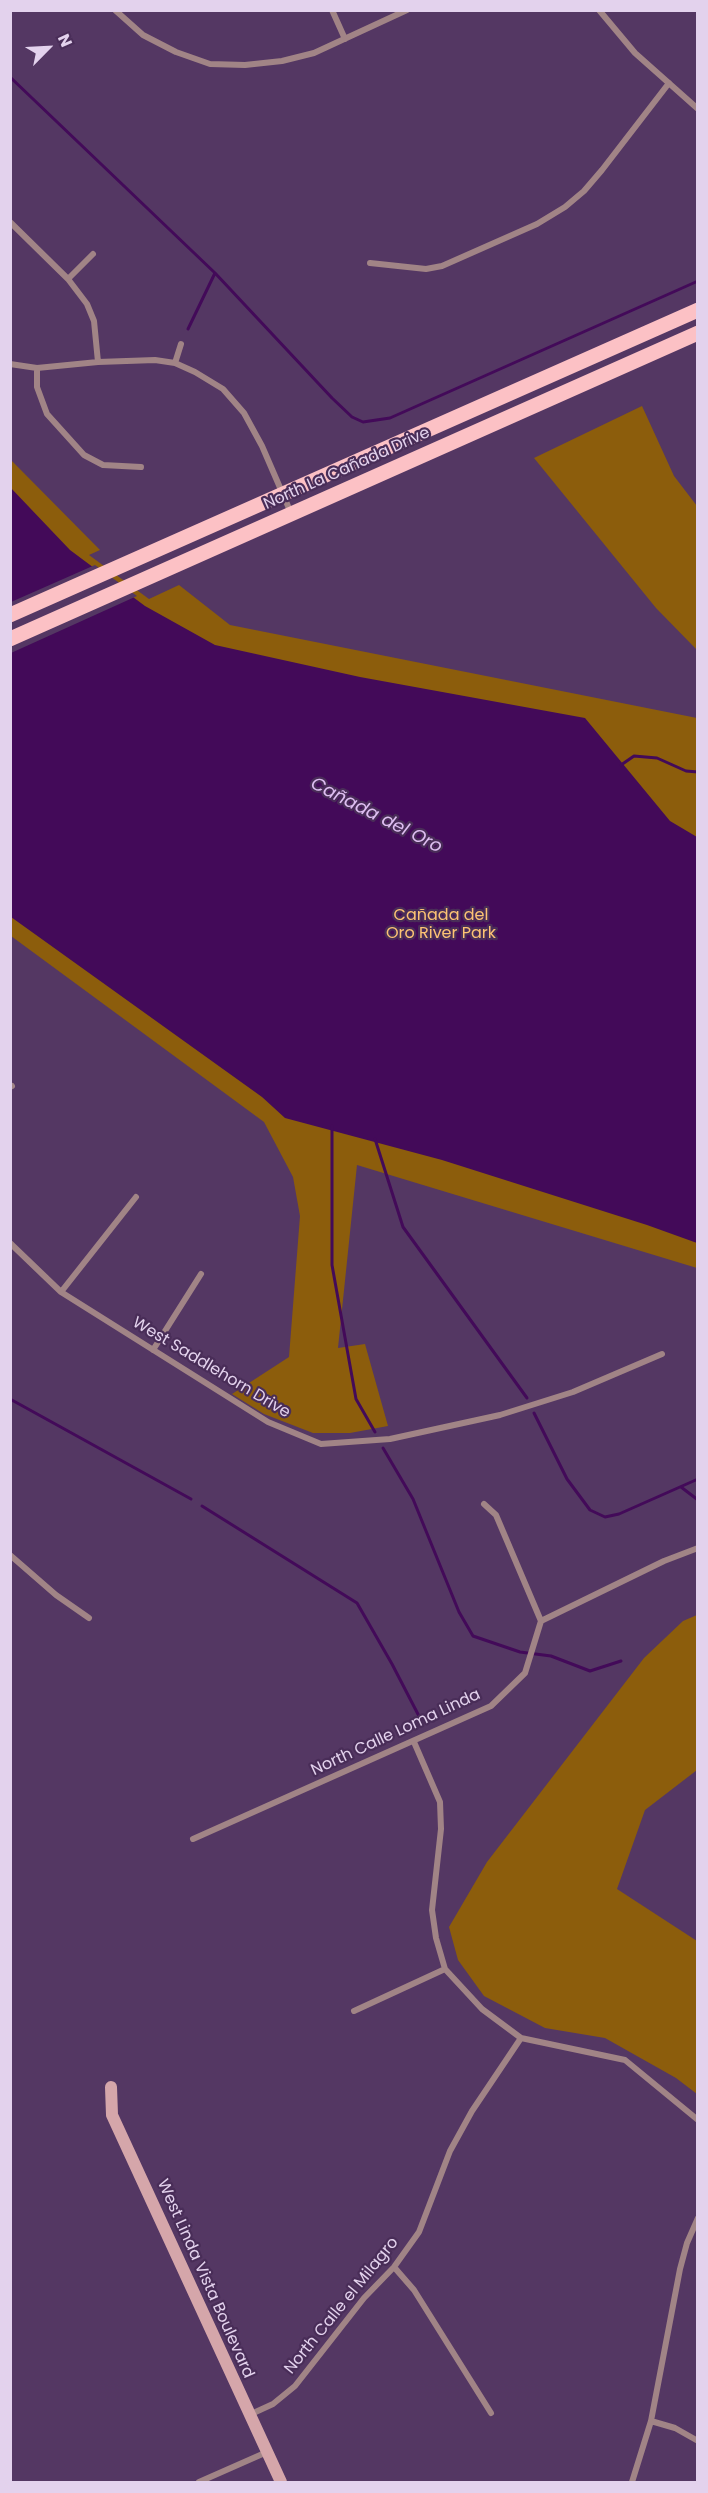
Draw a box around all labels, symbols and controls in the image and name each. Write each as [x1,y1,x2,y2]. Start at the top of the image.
north arrow [18,18,78,78]
text: N [52,30,78,51]
street label: North La Cañada Drive [261,424,433,514]
water label: Cañada del Oro [307,773,445,859]
park label: Cañada del Oro River Park [386,906,496,944]
street label: West Saddlehorn Drive [129,1313,293,1423]
street label: North Calle Loma Linda [308,1685,484,1781]
street label: West Linda Vista Boulevard [152,2177,258,2381]
street label: North Calle el Milagro [281,2234,403,2378]

